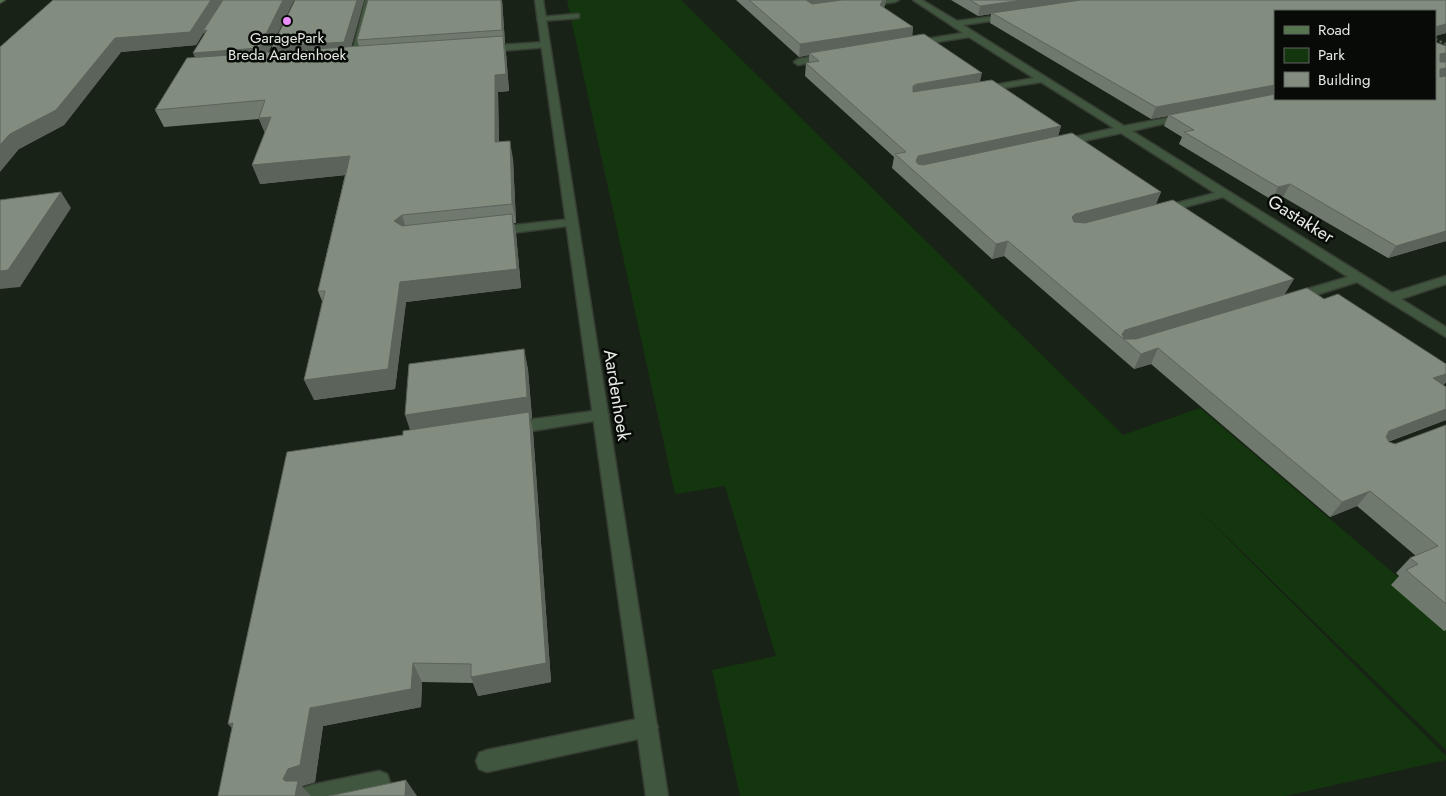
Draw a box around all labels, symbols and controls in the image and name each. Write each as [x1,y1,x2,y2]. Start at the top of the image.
legend [1274,10,1436,100]
marker: GaragePark Breda Aardenhoek [281,15,293,27]
text: Road [1318,19,1350,41]
place label: GaragePark Breda Aardenhoek [228,27,346,66]
text: Park [1318,44,1345,66]
text: Building [1318,69,1370,91]
street label: Gastakker [1263,188,1340,250]
street label: Aardenhoek [597,347,637,443]

